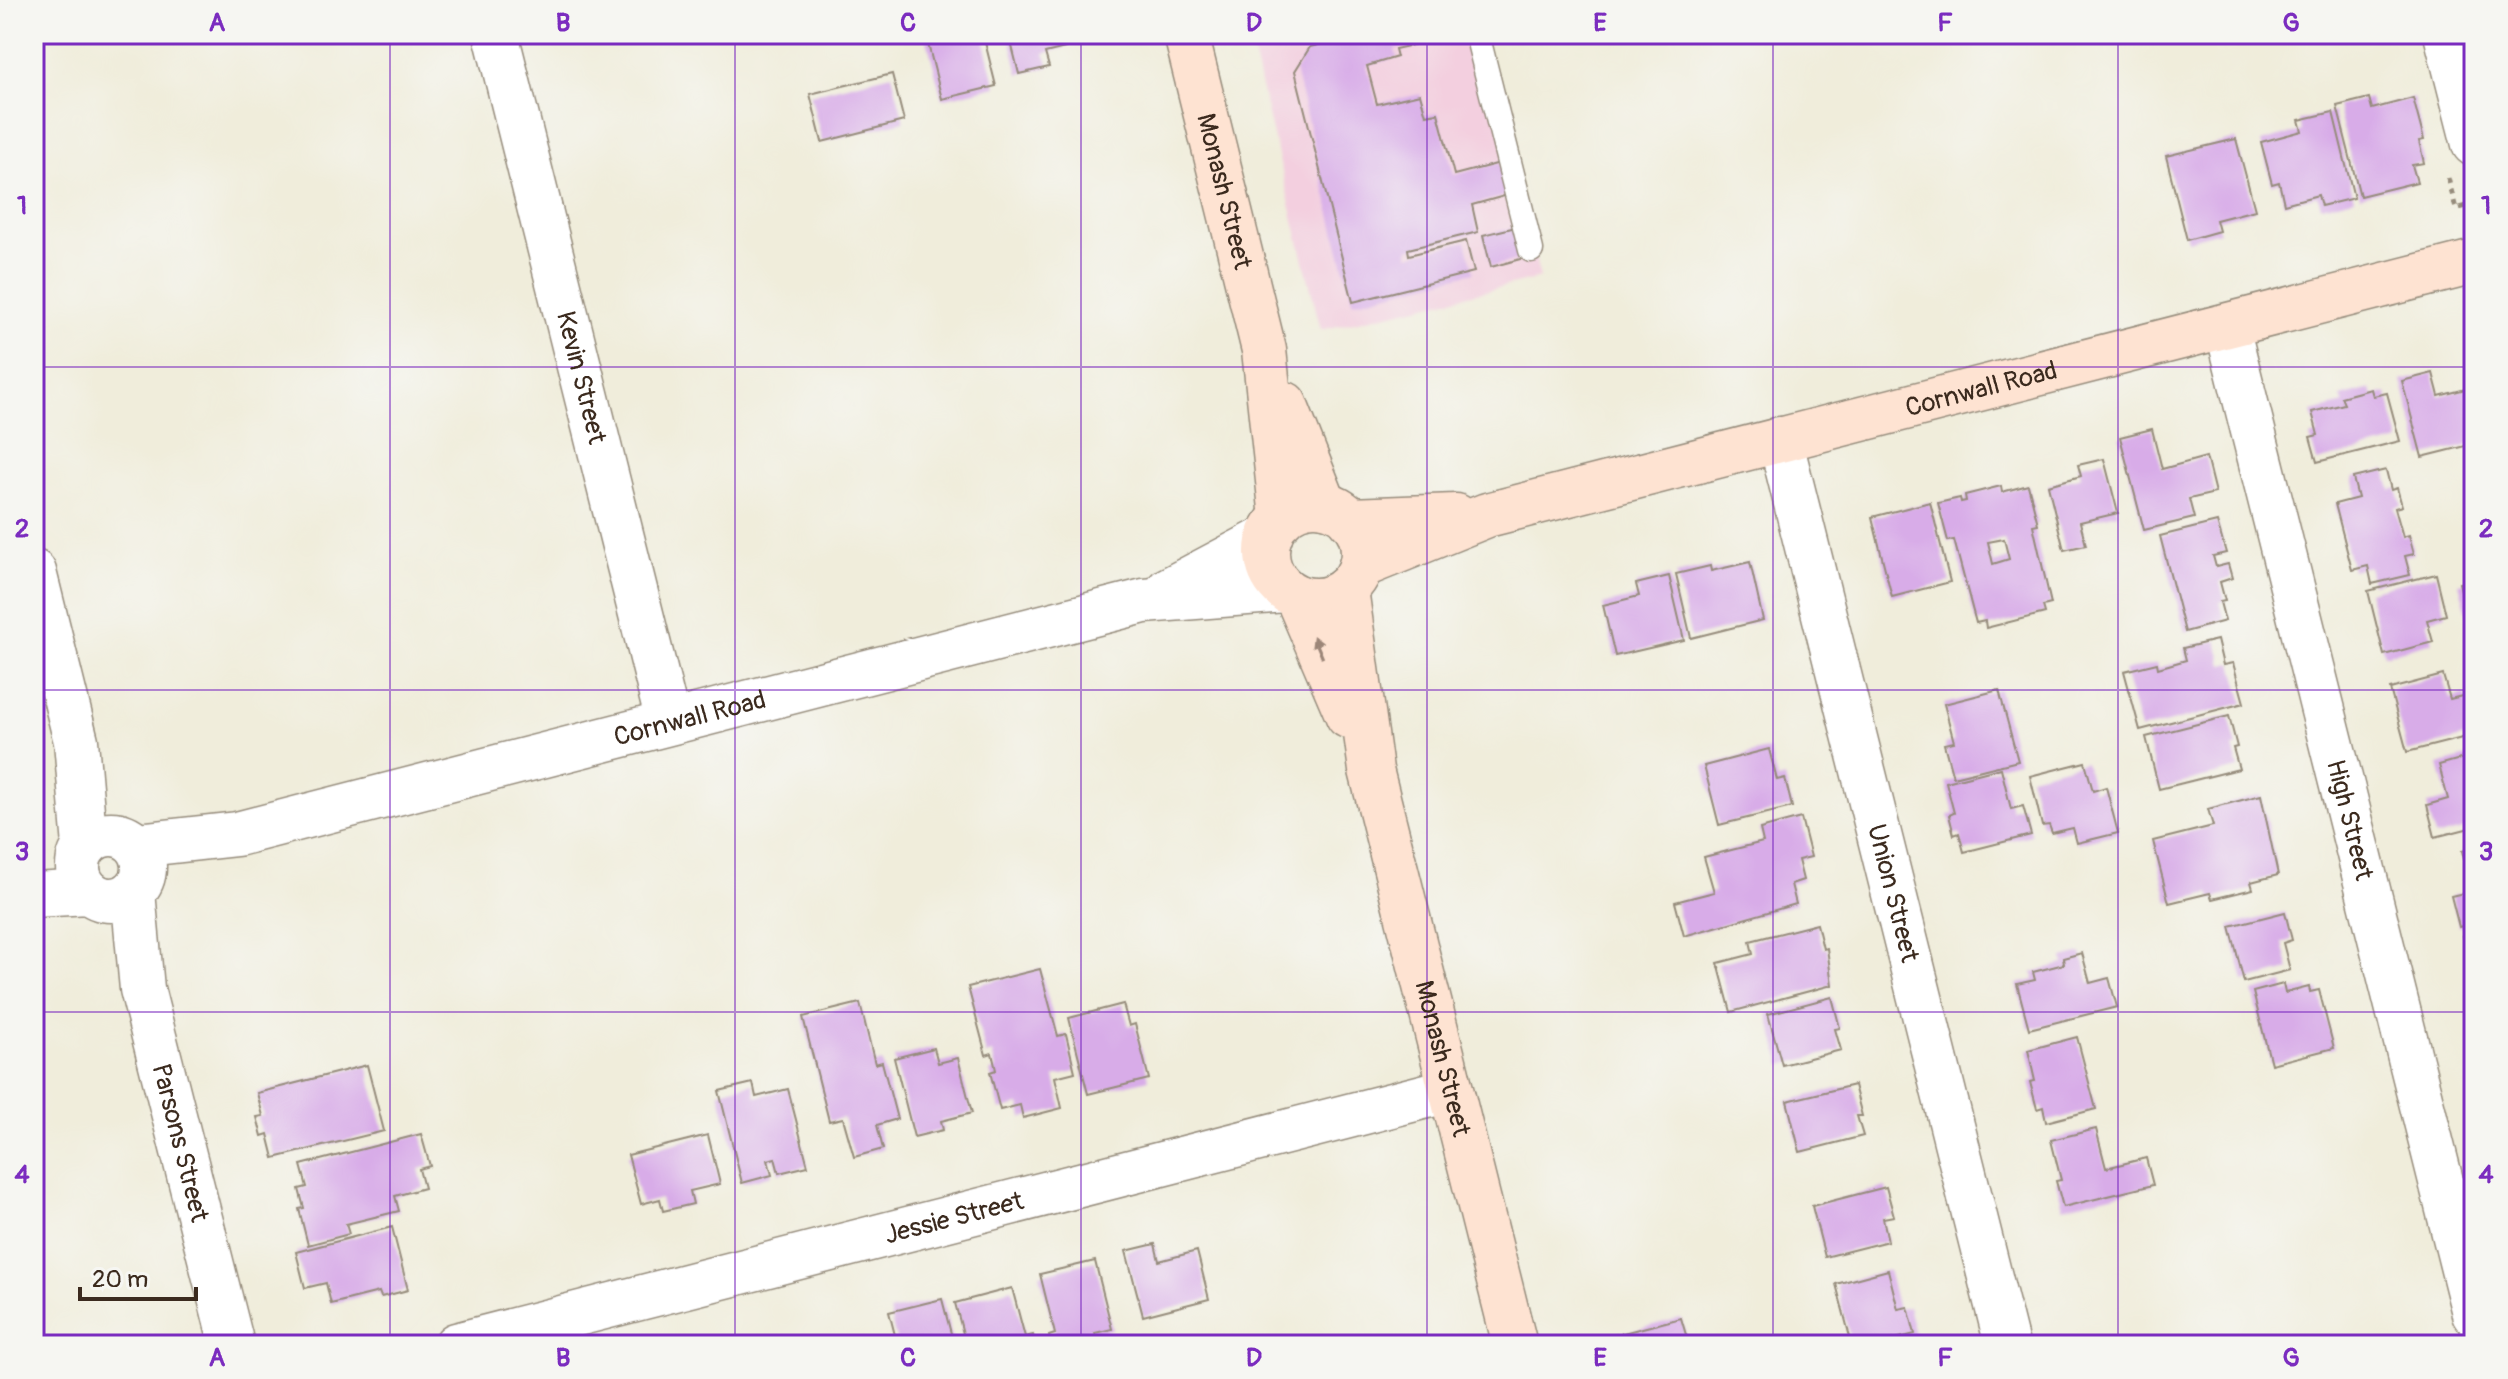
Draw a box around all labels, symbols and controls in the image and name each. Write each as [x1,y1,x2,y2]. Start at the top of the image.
text: A [209,7,226,39]
text: B [556,7,570,39]
text: C [900,7,916,39]
text: D [1246,7,1262,39]
text: E [1593,7,1607,39]
text: F [1937,7,1953,39]
text: G [2282,7,2300,39]
street label: Monash Street [1189,110,1259,273]
text: 1 [17,190,27,222]
text: 1 [2481,190,2491,222]
street label: Kevin Street [549,308,613,448]
street label: Cornwall Road [1902,354,2061,424]
text: 2 [15,513,29,545]
text: 2 [2479,513,2493,545]
one-way arrow [1312,635,1325,659]
street label: Cornwall Road [611,684,769,754]
street label: High Street [2319,757,2380,884]
street label: Union Street [1860,821,1926,966]
text: 3 [15,836,29,868]
text: 3 [2479,836,2493,868]
street label: Monash Street [1407,977,1477,1140]
street label: Parsons Street [145,1061,215,1226]
text: 4 [14,1159,30,1191]
text: 4 [2478,1159,2494,1191]
street label: Jessie Street [881,1185,1027,1251]
scale bar [80,1251,196,1301]
text: 20 m [92,1265,148,1294]
text: A [209,1342,226,1374]
text: B [556,1342,570,1374]
text: C [900,1342,916,1374]
text: D [1246,1342,1262,1374]
text: E [1593,1342,1607,1374]
text: F [1937,1342,1953,1374]
text: G [2282,1342,2300,1374]

